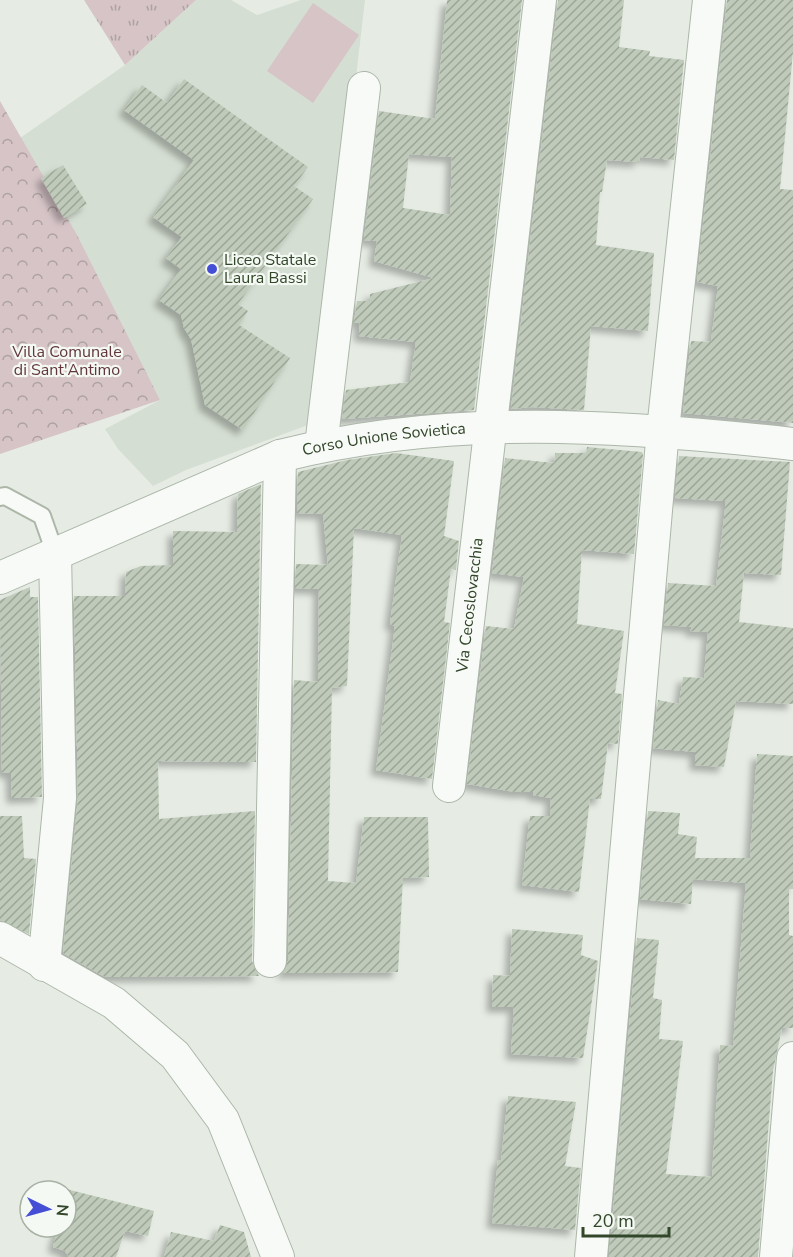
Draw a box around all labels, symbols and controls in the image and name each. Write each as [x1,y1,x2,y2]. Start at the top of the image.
place label: Liceo Statale Laura Bassi [224,249,316,289]
marker: Liceo Statale Laura Bassi [205,262,219,276]
park label: Villa Comunale di Sant'Antimo [11,341,122,381]
street label: Corso Unione Sovietica [300,418,466,461]
street label: Via Cecoslovacchia [451,536,489,675]
north arrow [18,1179,78,1239]
scale bar [583,1200,668,1238]
text: N [50,1203,73,1217]
text: 20 m [592,1209,634,1233]

